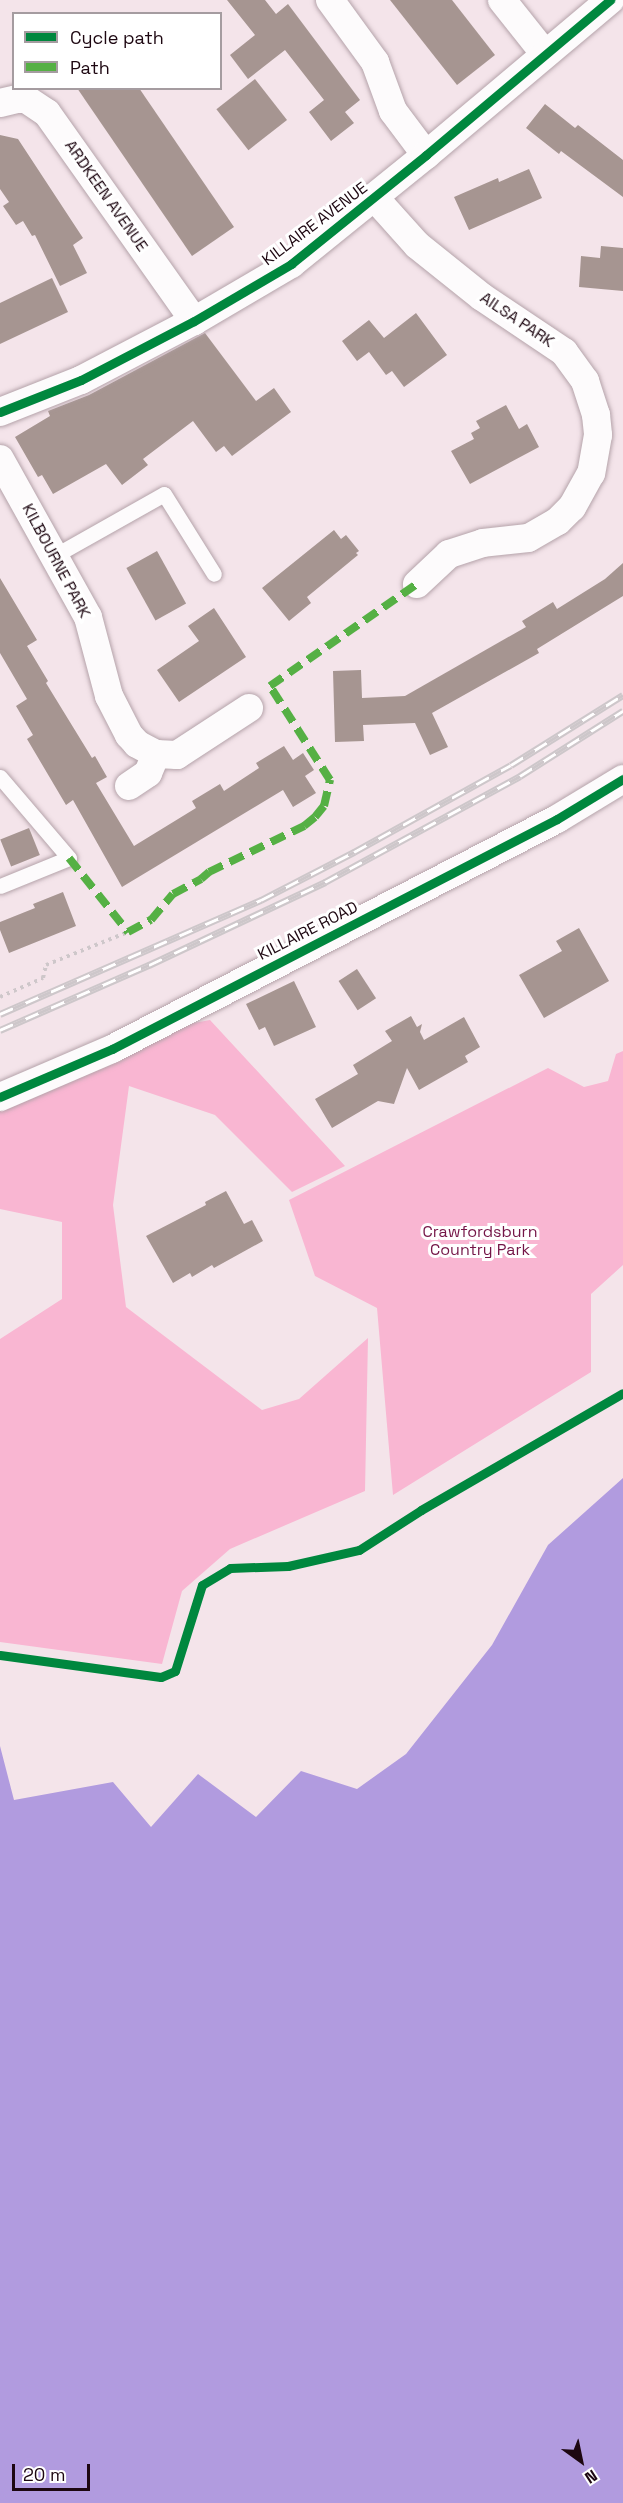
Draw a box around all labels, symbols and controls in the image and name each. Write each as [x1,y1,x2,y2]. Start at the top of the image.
legend [12,12,222,90]
text: Cycle path [70,26,164,49]
text: Path [70,56,110,79]
street label: ARDKEEN AVENUE [60,137,152,255]
street label: KILLAIRE AVENUE [259,178,371,270]
street label: AILSA PARK [476,288,558,352]
street label: KILBOURNE PARK [18,501,94,621]
street label: KILLAIRE ROAD [255,898,361,964]
park label: Crawfordsburn Country Park [423,1222,537,1260]
north arrow [551,2431,611,2491]
scale bar [15,2452,93,2490]
text: 20 m [23,2463,66,2486]
text: N [581,2465,601,2488]

